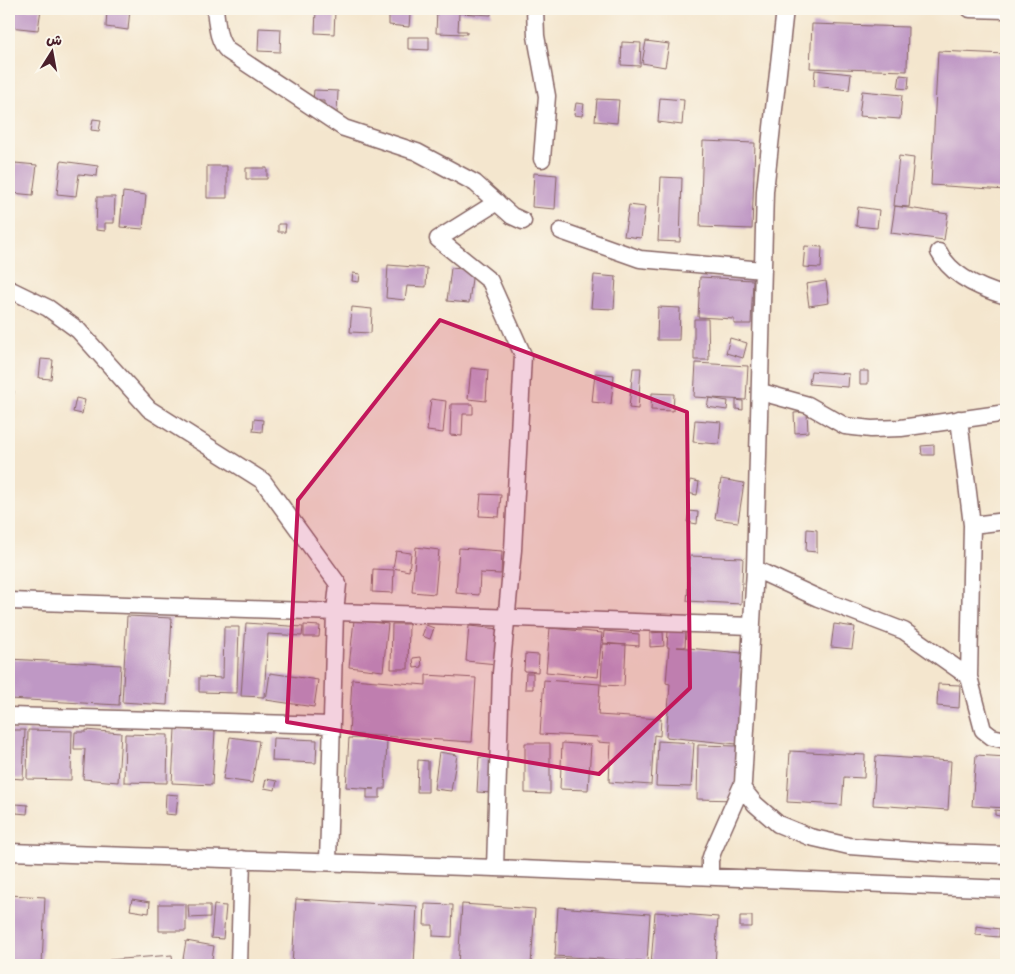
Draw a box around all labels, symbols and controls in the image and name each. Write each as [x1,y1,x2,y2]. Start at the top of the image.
north arrow [28,28,78,78]
text: ش [45,29,64,52]

